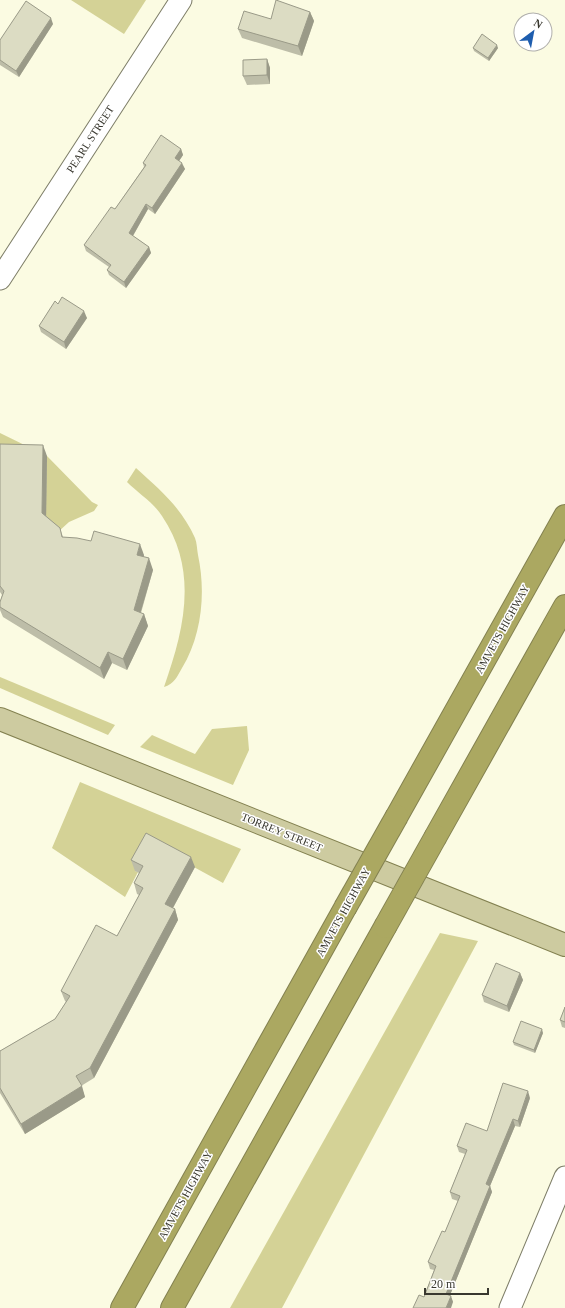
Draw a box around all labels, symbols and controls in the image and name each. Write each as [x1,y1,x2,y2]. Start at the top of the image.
north arrow [513,12,553,52]
text: N [532,16,545,31]
street label: PEARL STREET [64,103,116,175]
street label: AMVETS HIGHWAY [473,583,531,675]
street label: TORREY STREET [240,810,325,854]
street label: AMVETS HIGHWAY [314,866,372,958]
street label: AMVETS HIGHWAY [156,1149,214,1241]
scale bar [425,1270,488,1296]
text: 20 m [431,1277,456,1291]

